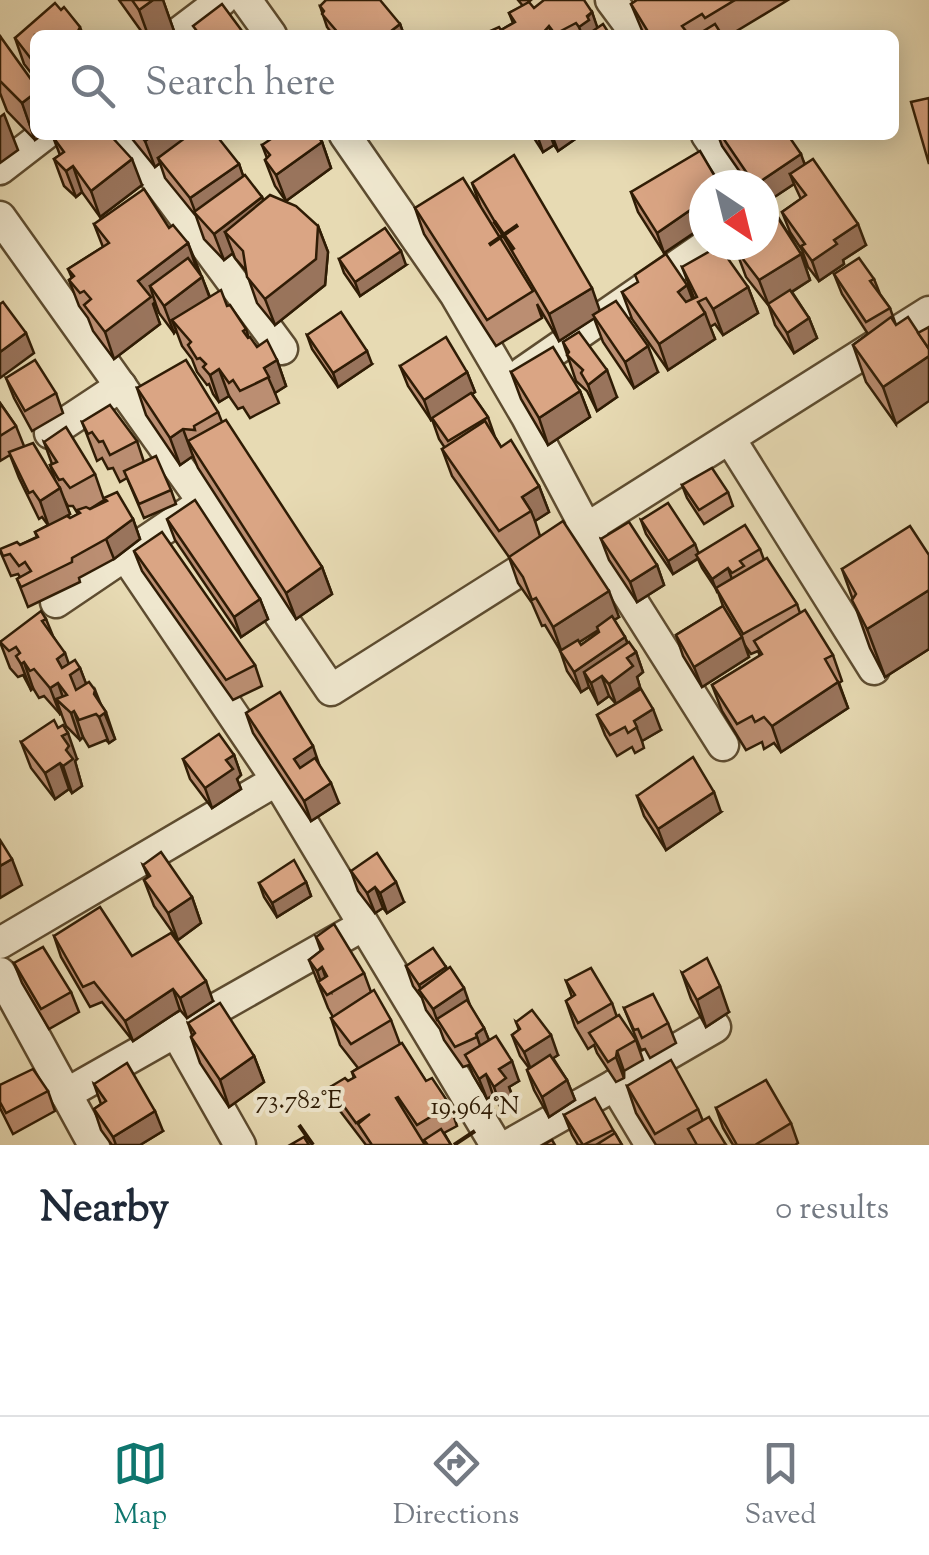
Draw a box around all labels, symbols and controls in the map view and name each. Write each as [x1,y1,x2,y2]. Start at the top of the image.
search box [30,30,899,140]
icon: search [65,58,120,113]
text: Search here [145,58,336,112]
north arrow [689,170,779,260]
text: 73.782°E [256,1084,342,1120]
text: 19.964°N [430,1090,520,1126]
text: Nearby [40,1180,169,1240]
text: 0 results [775,1187,889,1233]
tab: Map [113,1436,168,1536]
tab: Directions [393,1436,519,1536]
tab: Saved [744,1436,816,1536]

